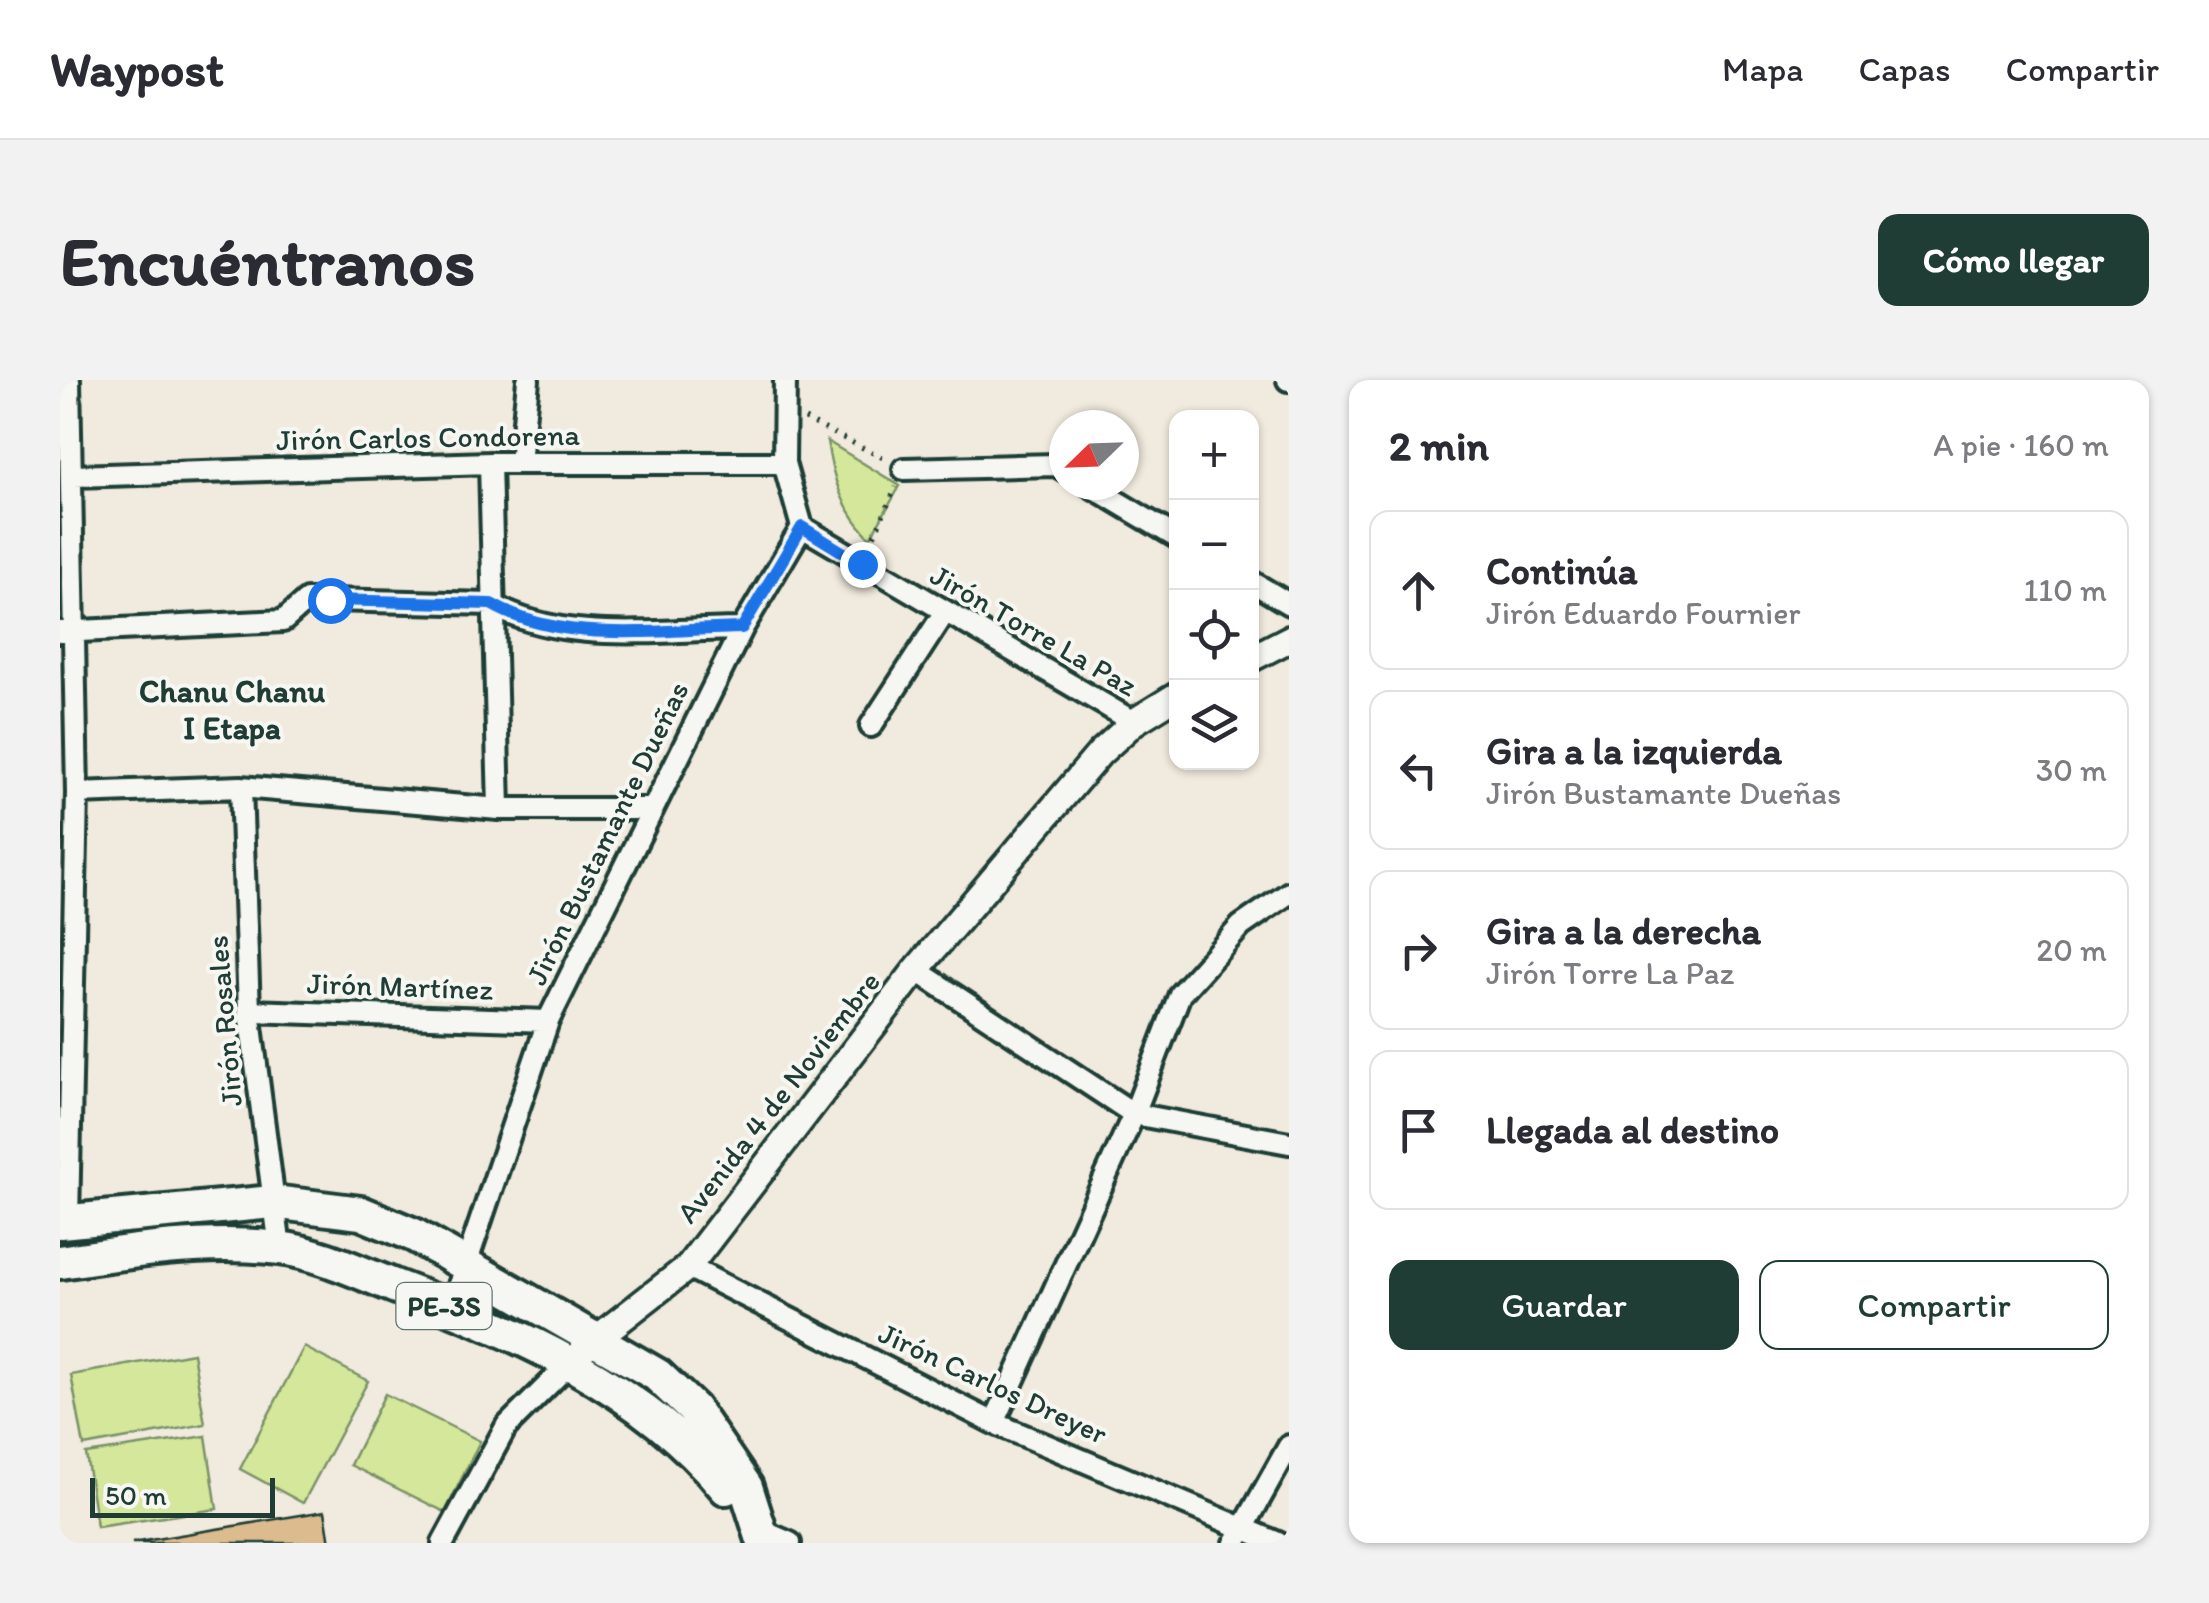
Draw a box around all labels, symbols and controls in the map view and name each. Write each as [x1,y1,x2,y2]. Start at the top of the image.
text: Waypost [50,40,224,98]
text: Mapa [1722,48,1803,90]
text: Capas [1858,48,1951,90]
text: Compartir [2006,48,2159,90]
button: Cómo llegar [1878,214,2149,306]
text: Encuéntranos [60,218,475,303]
north arrow [1049,410,1139,500]
map controls [1169,410,1259,770]
button: + [1169,410,1259,500]
street label: Jirón Carlos Condorena [276,416,581,458]
text: 2 min [1389,420,1489,471]
text: A pie · 160 m [1933,426,2109,464]
button: − [1169,500,1259,590]
route end [840,542,886,588]
text: Continúa [1486,548,1638,594]
street label: Jirón Torre La Paz [924,556,1144,704]
icon: ahead [1391,563,1446,618]
text: 110 m [2023,571,2107,609]
route start [308,578,354,624]
button: locate [1169,590,1259,680]
text: Jirón Eduardo Fournier [1486,594,1801,632]
district label: Chanu Chanu I Etapa [139,672,325,747]
street label: Jirón Bustamante Dueñas [517,675,697,991]
button: layers [1169,680,1259,770]
text: Gira a la izquierda [1486,728,1782,774]
icon: left [1391,743,1446,798]
text: 30 m [2036,751,2107,789]
text: Jirón Bustamante Dueñas [1486,774,1841,812]
text: Gira a la derecha [1486,908,1761,954]
icon: right [1391,923,1446,978]
text: 20 m [2036,931,2107,969]
street label: Jirón Rosales [198,934,250,1108]
text: Jirón Torre La Paz [1486,954,1734,992]
street label: Jirón Martínez [306,964,494,1008]
street label: Avenida 4 de Noviembre [668,964,888,1230]
icon: arrive [1391,1103,1446,1158]
text: Llegada al destino [1486,1107,1779,1153]
button: Guardar [1389,1260,1739,1350]
button: Compartir [1759,1260,2109,1350]
road number: PE-3S [396,1283,492,1329]
street label: Jirón Carlos Dreyer [873,1314,1114,1452]
scale bar [90,1473,275,1518]
text: 50 m [105,1478,167,1512]

